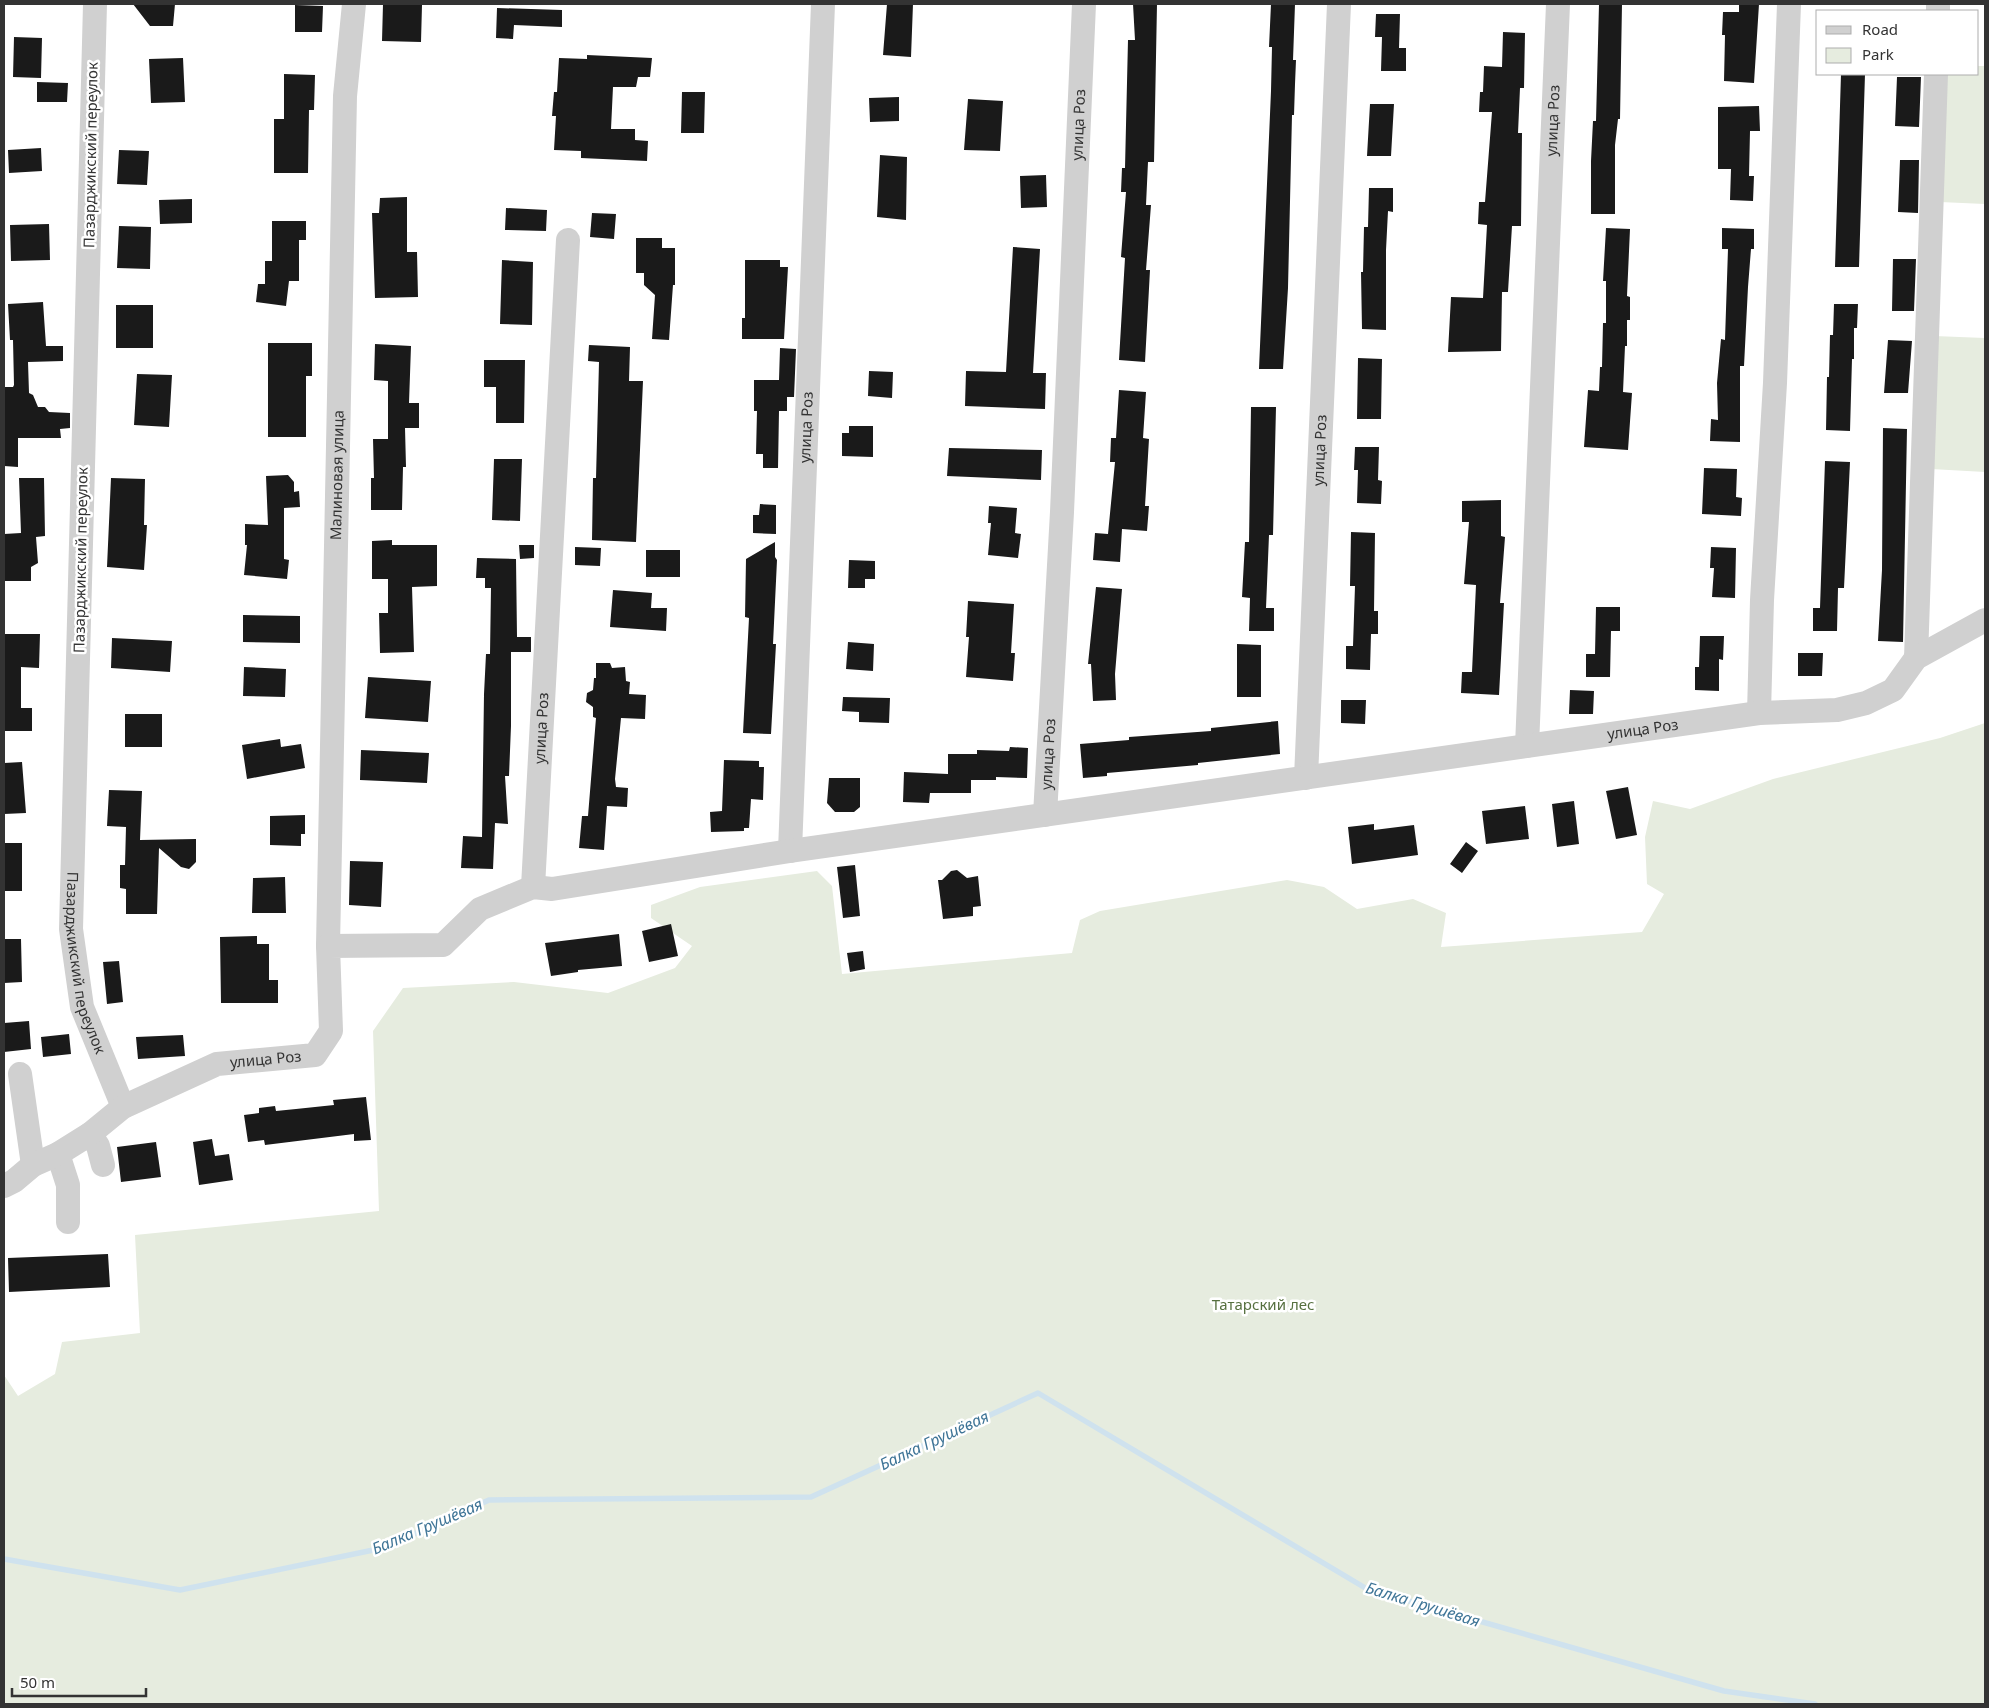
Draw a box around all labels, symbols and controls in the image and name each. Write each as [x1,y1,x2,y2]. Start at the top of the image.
legend [1816,10,1979,75]
text: Road [1862,19,1898,39]
text: Park [1862,44,1894,64]
street label: Пазарджикский переулок [78,62,102,248]
street label: улица Роз [1541,84,1564,157]
street label: улица Роз [1066,89,1089,161]
street label: улица Роз [794,391,817,463]
street label: Малиновая улица [325,410,348,540]
street label: улица Роз [1307,414,1330,486]
street label: Пазарджикский переулок [68,467,92,653]
street label: улица Роз [529,692,553,764]
street label: улица Роз [1606,714,1680,743]
street label: улица Роз [1035,718,1059,790]
street label: Пазарджикский переулок [61,871,111,1057]
street label: улица Роз [229,1045,302,1072]
park label: Татарский лес [1212,1294,1314,1314]
water label: Балка Грушёвая [876,1405,992,1475]
water label: Балка Грушёвая [368,1493,486,1559]
water label: Балка Грушёвая [1363,1576,1483,1632]
scale bar [12,1666,146,1698]
text: 50 m [20,1672,55,1692]

